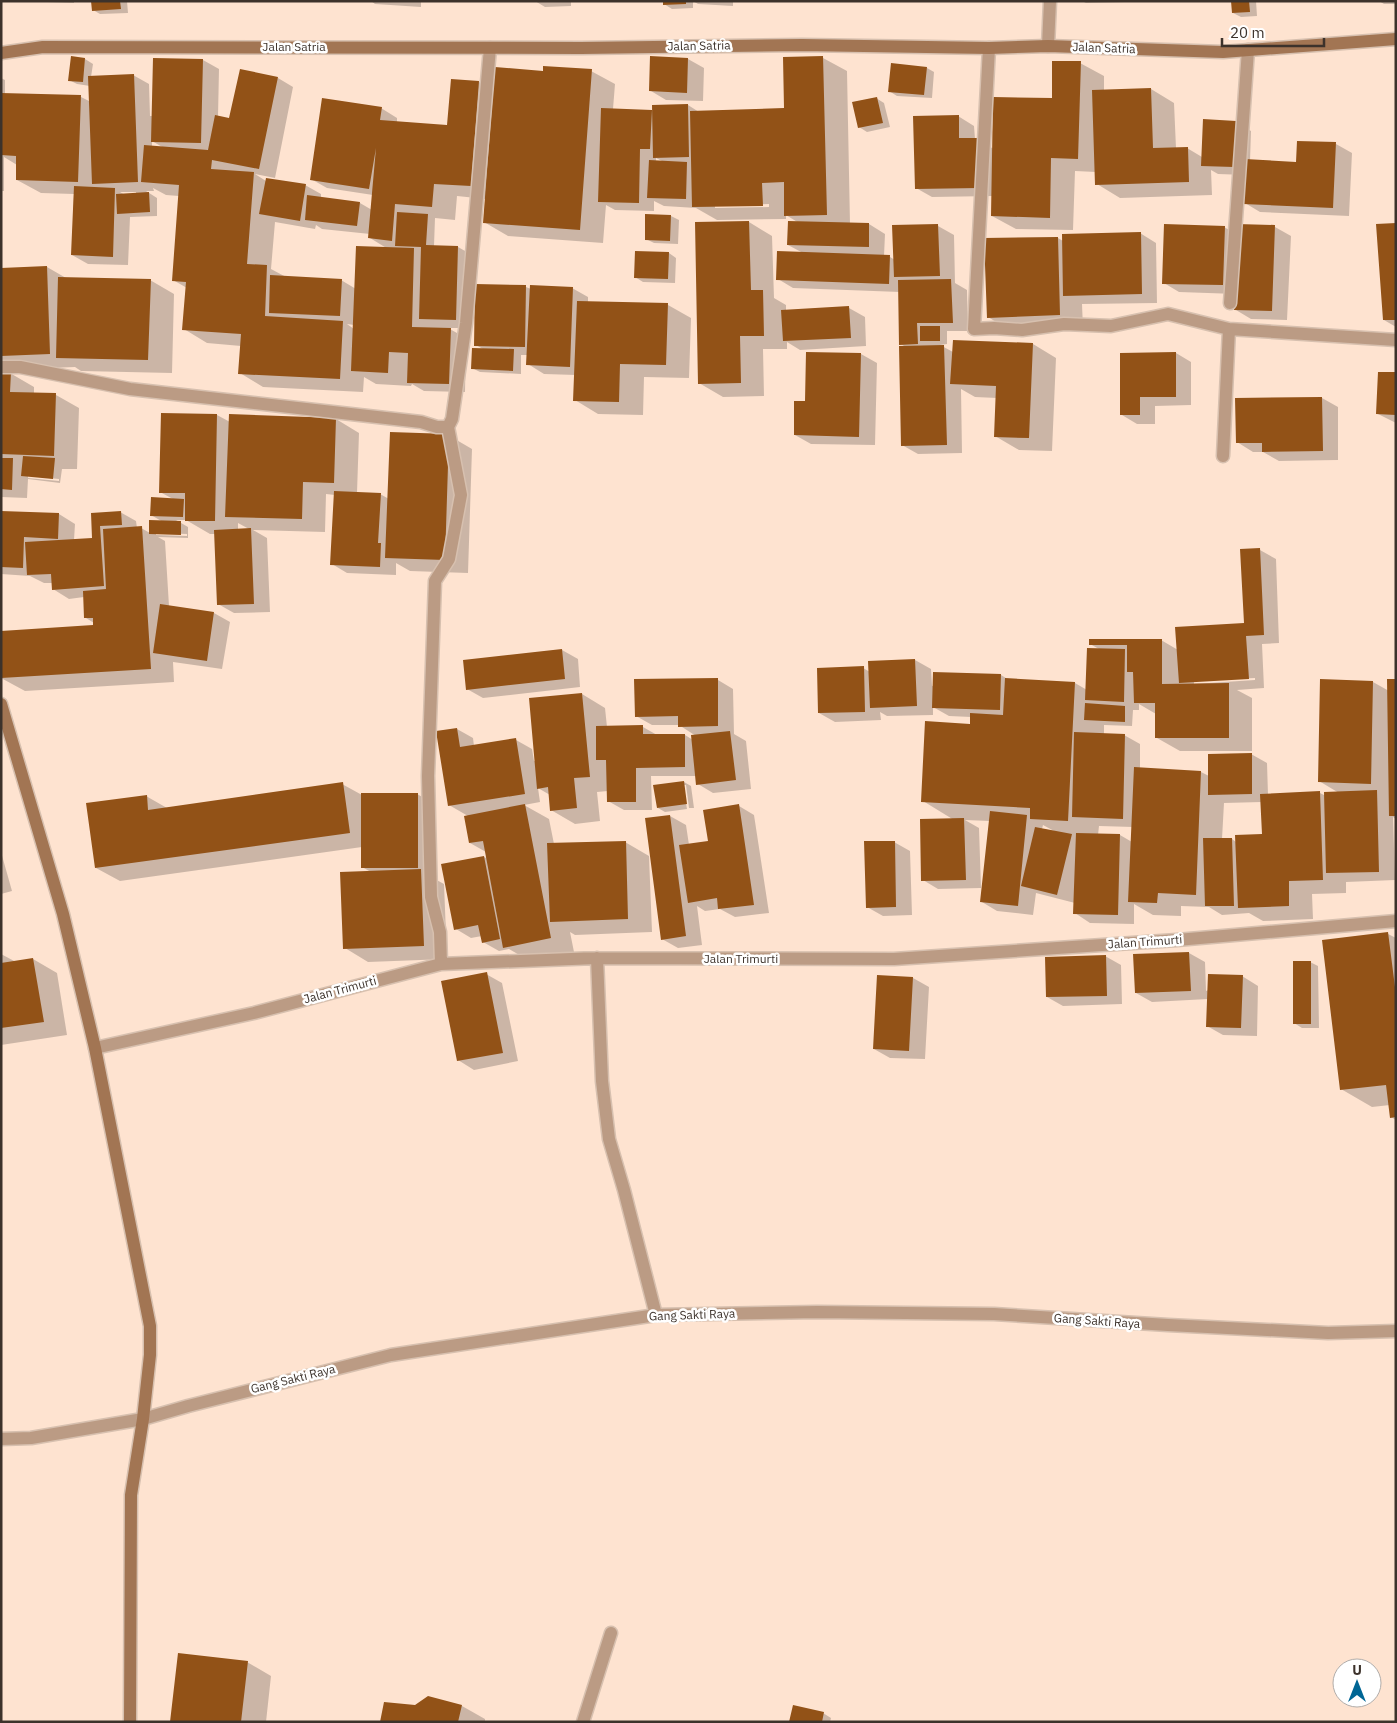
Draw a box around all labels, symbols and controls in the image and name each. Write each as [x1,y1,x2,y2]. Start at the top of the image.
scale bar [1222,15,1324,47]
text: 20 m [1230,23,1265,42]
street label: Jalan Satria [667,37,731,54]
street label: Jalan Satria [262,39,326,54]
street label: Jalan Satria [1072,39,1136,56]
street label: Jalan Trimurti [1107,931,1183,952]
street label: Jalan Trimurti [704,951,778,966]
street label: Jalan Trimurti [302,973,378,1006]
street label: Gang Sakti Raya [648,1305,736,1324]
street label: Gang Sakti Raya [1053,1310,1141,1331]
street label: Gang Sakti Raya [249,1361,337,1396]
north arrow [1332,1658,1382,1708]
text: U [1352,1661,1362,1679]

